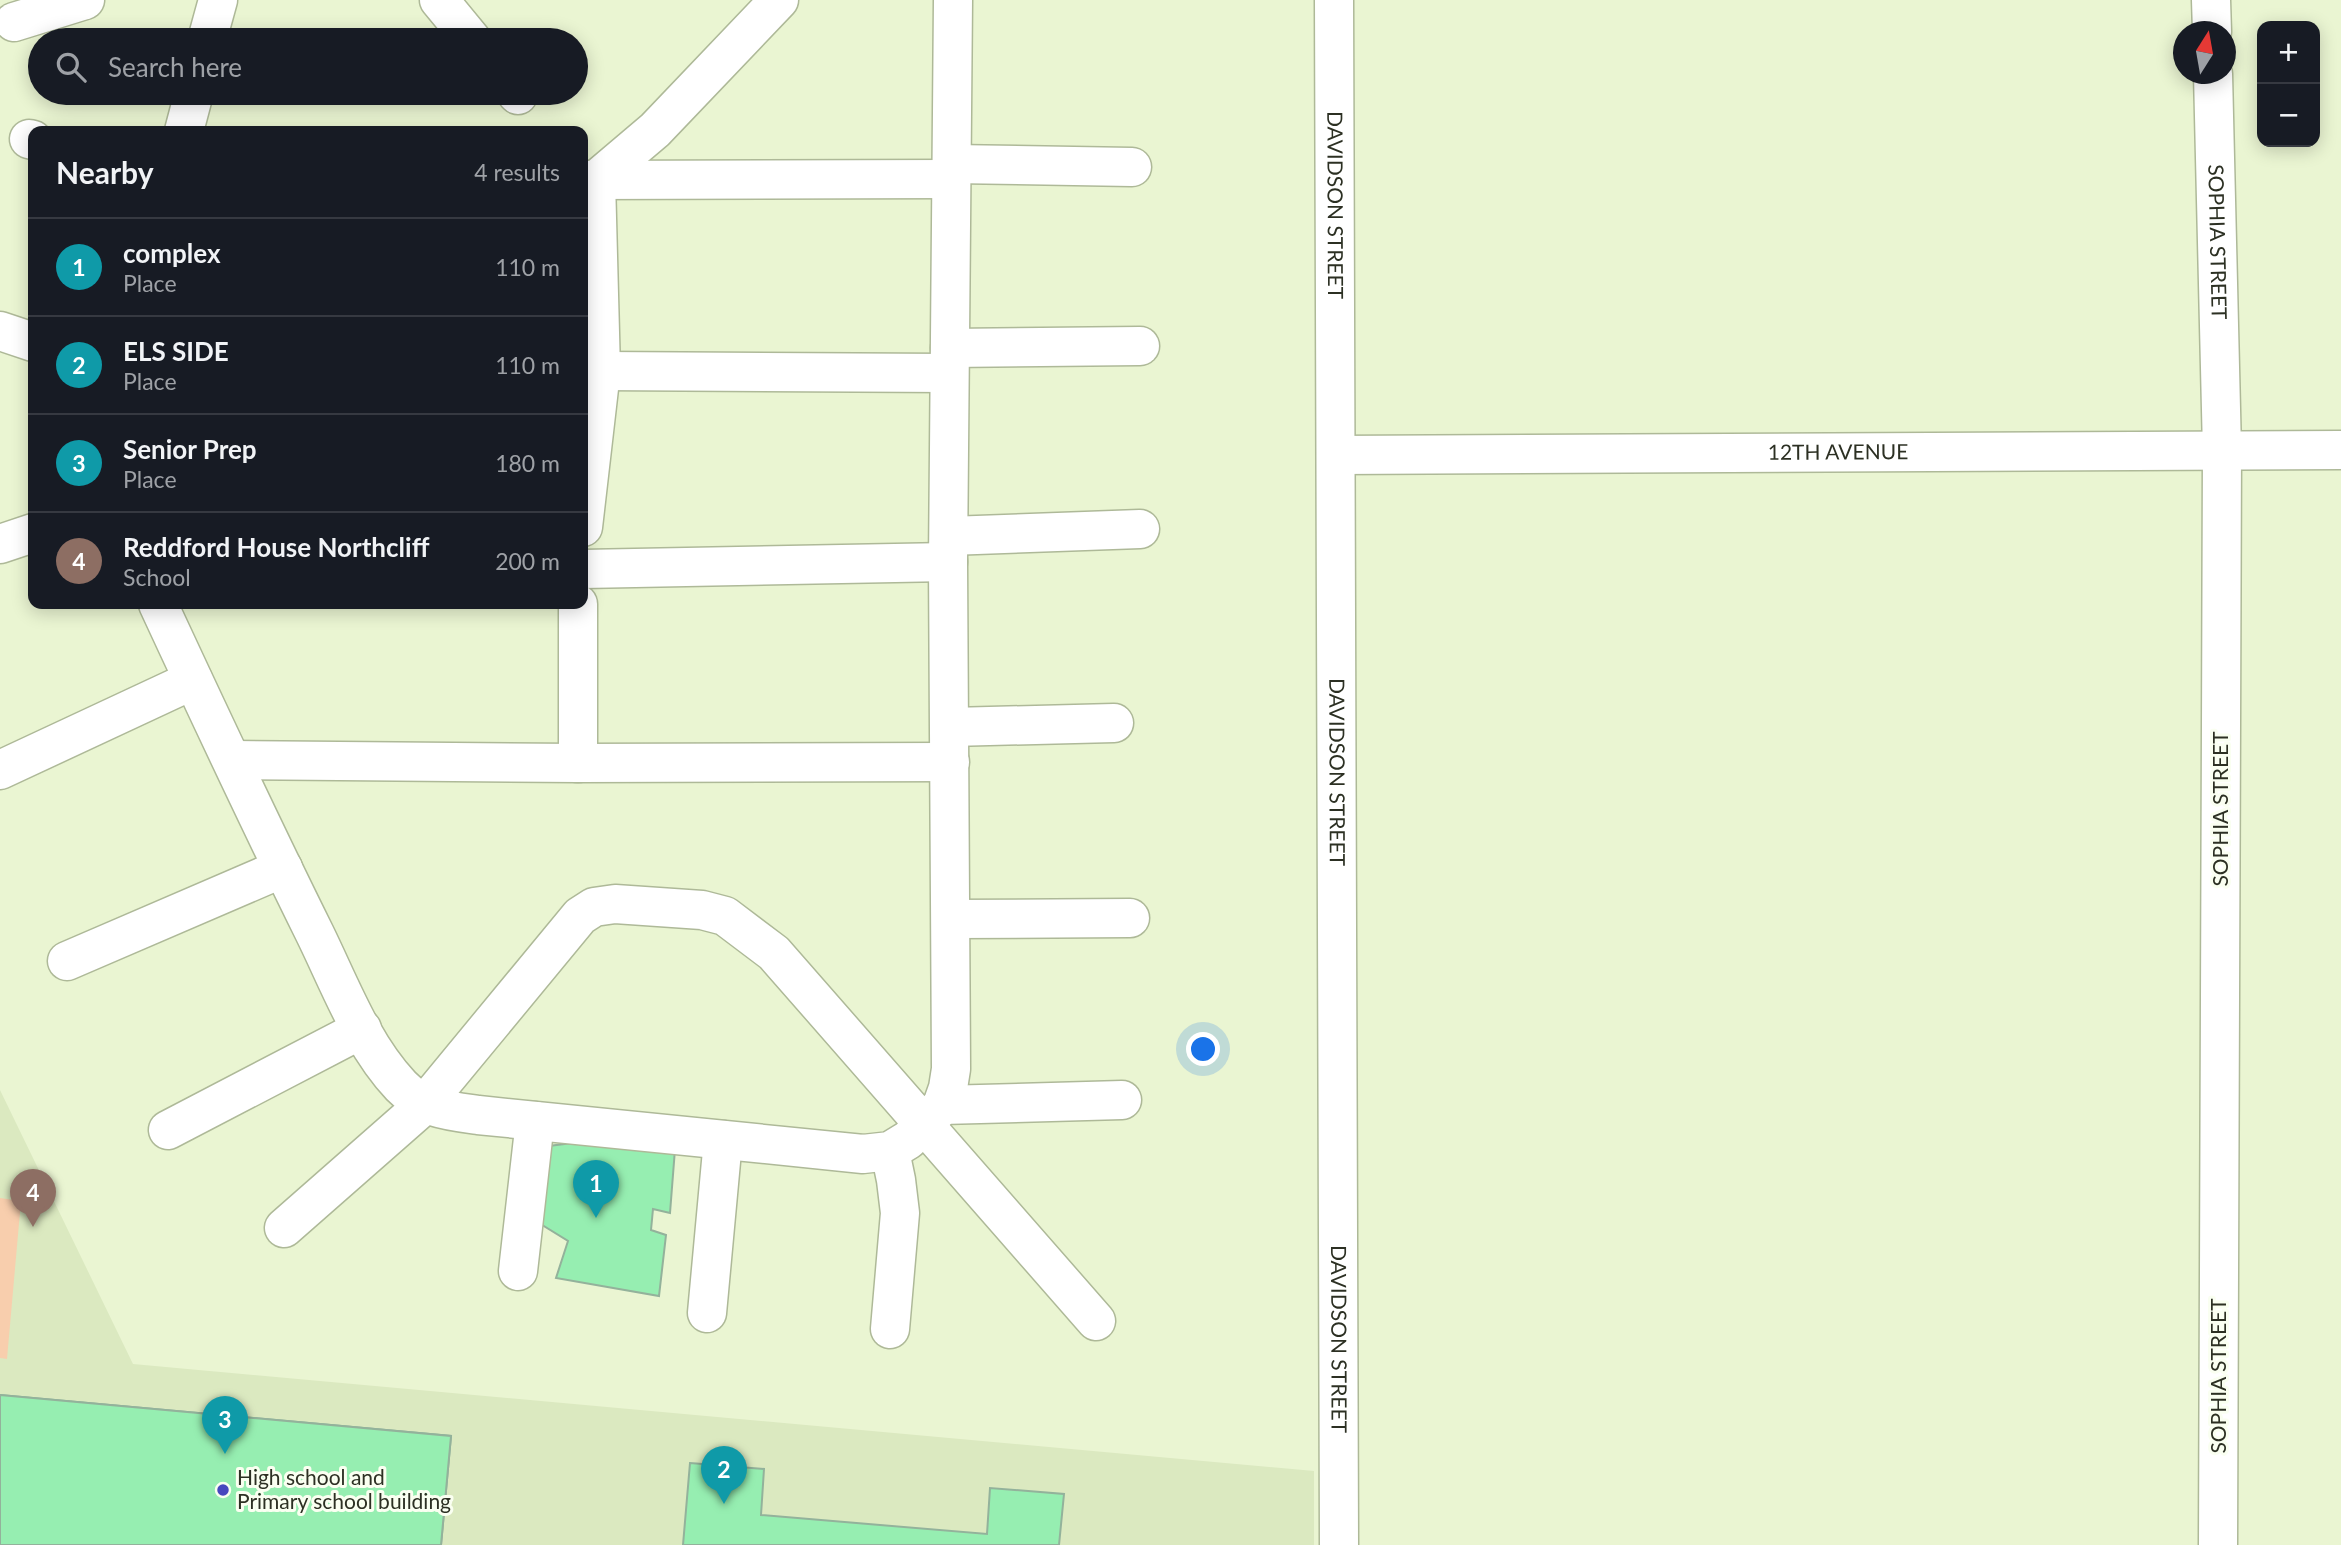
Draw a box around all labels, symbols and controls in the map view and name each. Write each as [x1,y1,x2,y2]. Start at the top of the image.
north arrow [2173,21,2236,84]
map controls [2257,21,2320,147]
button: + [2257,21,2320,84]
search box [28,28,588,105]
icon: search [52,48,90,86]
text: Search here [108,51,242,83]
button: − [2257,84,2320,147]
street label: DAVIDSON STREET [1323,111,1349,300]
text: Nearby [56,154,154,190]
text: 4 results [474,158,560,186]
street label: SOPHIA STREET [2204,164,2233,320]
text: complex [123,237,221,269]
text: 1 [72,253,86,281]
text: 110 m [495,253,560,281]
text: Place [123,269,177,297]
text: ELS SIDE [123,335,229,367]
text: 2 [72,351,86,379]
text: 110 m [495,351,560,379]
text: Place [123,367,177,395]
text: Senior Prep [123,433,257,465]
street label: 12TH AVENUE [1768,438,1908,464]
text: 3 [72,449,86,477]
text: 180 m [495,449,560,477]
text: Place [123,465,177,493]
text: Reddford House Northcliff [123,531,429,563]
text: 4 [72,547,86,575]
text: 200 m [495,547,560,575]
text: School [123,563,191,591]
street label: DAVIDSON STREET [1325,678,1351,867]
street label: SOPHIA STREET [2207,731,2232,887]
your location [1186,1032,1220,1066]
pin: 1 [573,1160,619,1218]
pin: 4 [10,1169,56,1227]
street label: DAVIDSON STREET [1327,1245,1353,1434]
street label: SOPHIA STREET [2205,1298,2230,1454]
pin: 3 [202,1396,248,1454]
pin: 2 [701,1446,747,1504]
place label: High school and Primary school building [237,1464,451,1513]
marker: High school and Primary school building [215,1482,231,1498]

